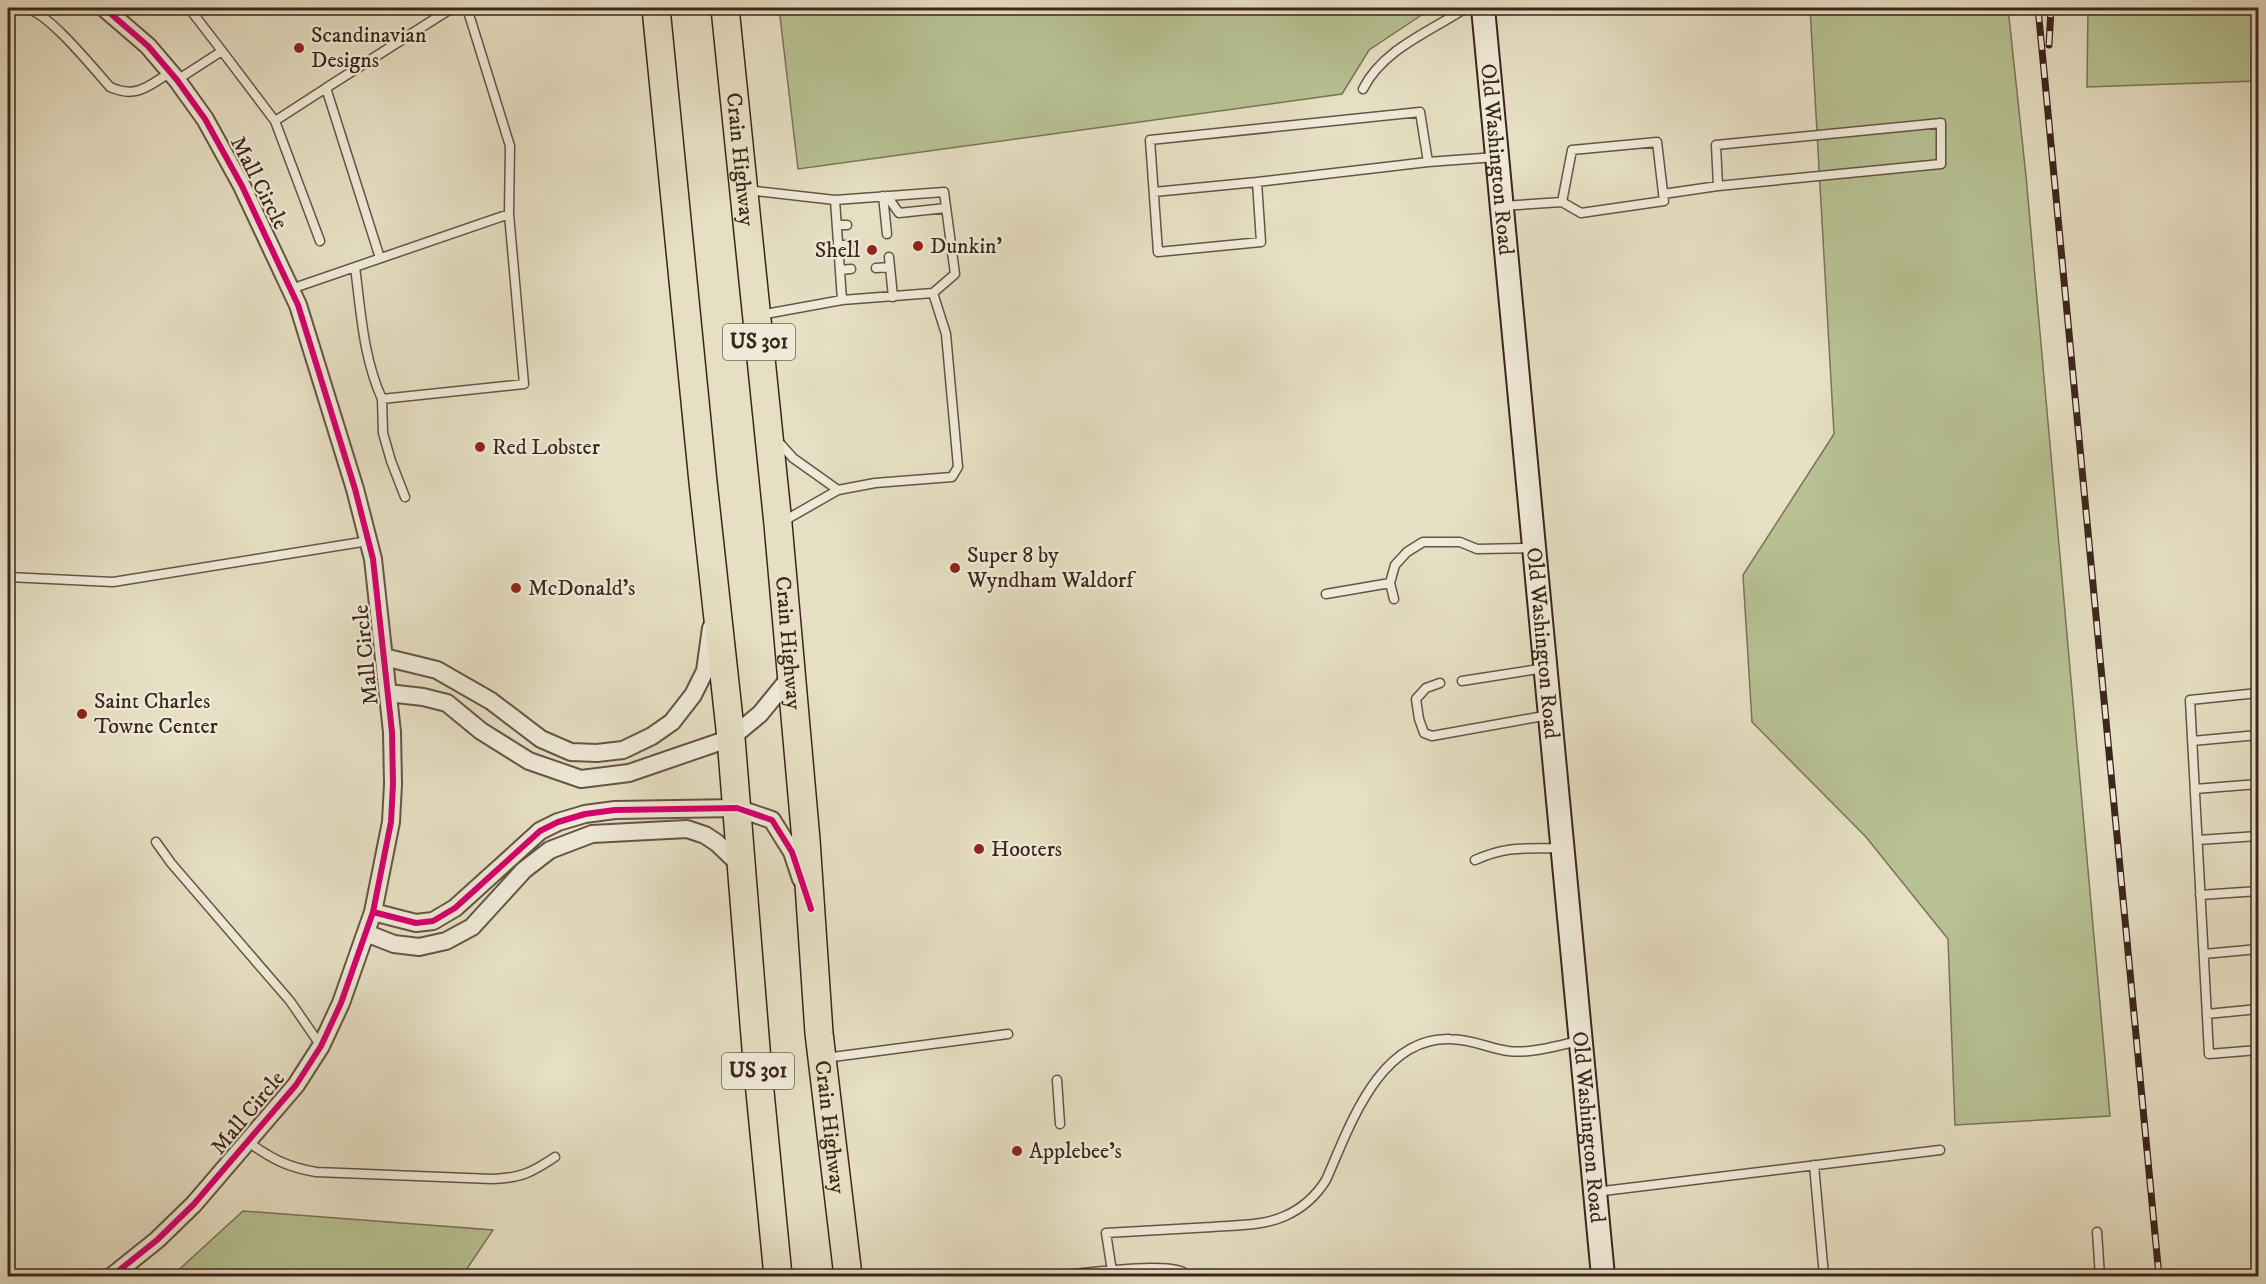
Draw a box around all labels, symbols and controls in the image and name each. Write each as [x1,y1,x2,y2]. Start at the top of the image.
place label: Scandinavian Designs [311,22,427,74]
marker: Scandinavian Designs [292,41,306,55]
street label: Old Washington Road [1475,62,1520,256]
street label: Crain Highway [720,91,761,228]
street label: Mall Circle [224,132,294,234]
place label: Dunkin' [930,233,1002,260]
place label: Shell [815,237,860,264]
marker: Dunkin' [911,239,925,253]
marker: Shell [865,243,879,257]
road number: US 301 [723,324,795,360]
place label: Red Lobster [492,434,601,461]
marker: Red Lobster [473,440,487,454]
place label: Super 8 by Wyndham Waldorf [966,542,1137,594]
street label: Old Washington Road [1521,546,1566,740]
marker: Super 8 by Wyndham Waldorf [948,561,962,575]
place label: McDonald's [528,575,635,602]
street label: Crain Highway [769,575,808,711]
marker: McDonald's [509,581,523,595]
street label: Mall Circle [347,603,385,707]
place label: Saint Charles Towne Center [94,688,219,740]
marker: Saint Charles Towne Center [75,707,89,721]
place label: Hooters [991,836,1062,863]
marker: Hooters [972,842,986,856]
street label: Old Washington Road [1566,1030,1611,1224]
road number: US 301 [722,1053,794,1089]
street label: Crain Highway [809,1059,852,1196]
street label: Mall Circle [205,1066,291,1160]
place label: Applebee's [1029,1138,1122,1165]
marker: Applebee's [1010,1144,1024,1158]

